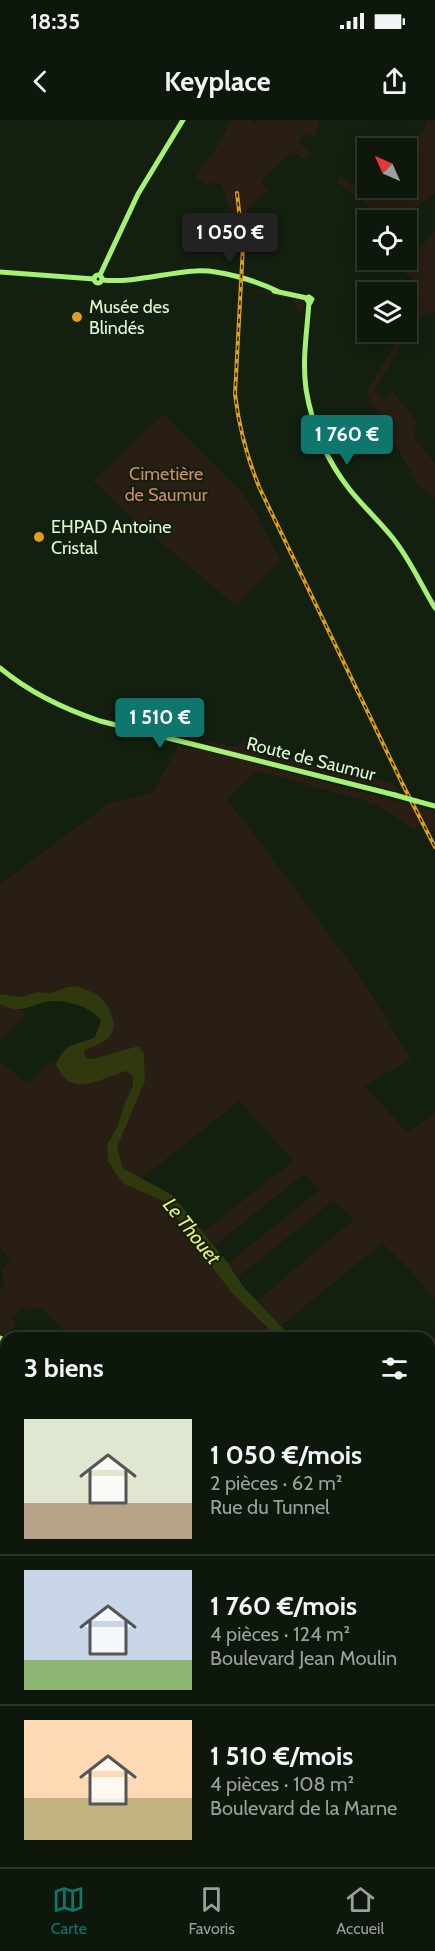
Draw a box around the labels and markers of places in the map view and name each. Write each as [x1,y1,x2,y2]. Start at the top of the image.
pin: 1 050 € [175,213,285,264]
place label: Musée des Blindés [89,296,169,339]
marker: Musée des Blindés [70,310,84,324]
pin: 1 760 € [292,415,402,466]
place label: EHPAD Antoine Cristal [51,516,171,559]
marker: EHPAD Antoine Cristal [32,530,46,544]
pin: 1 510 € [105,698,215,749]

